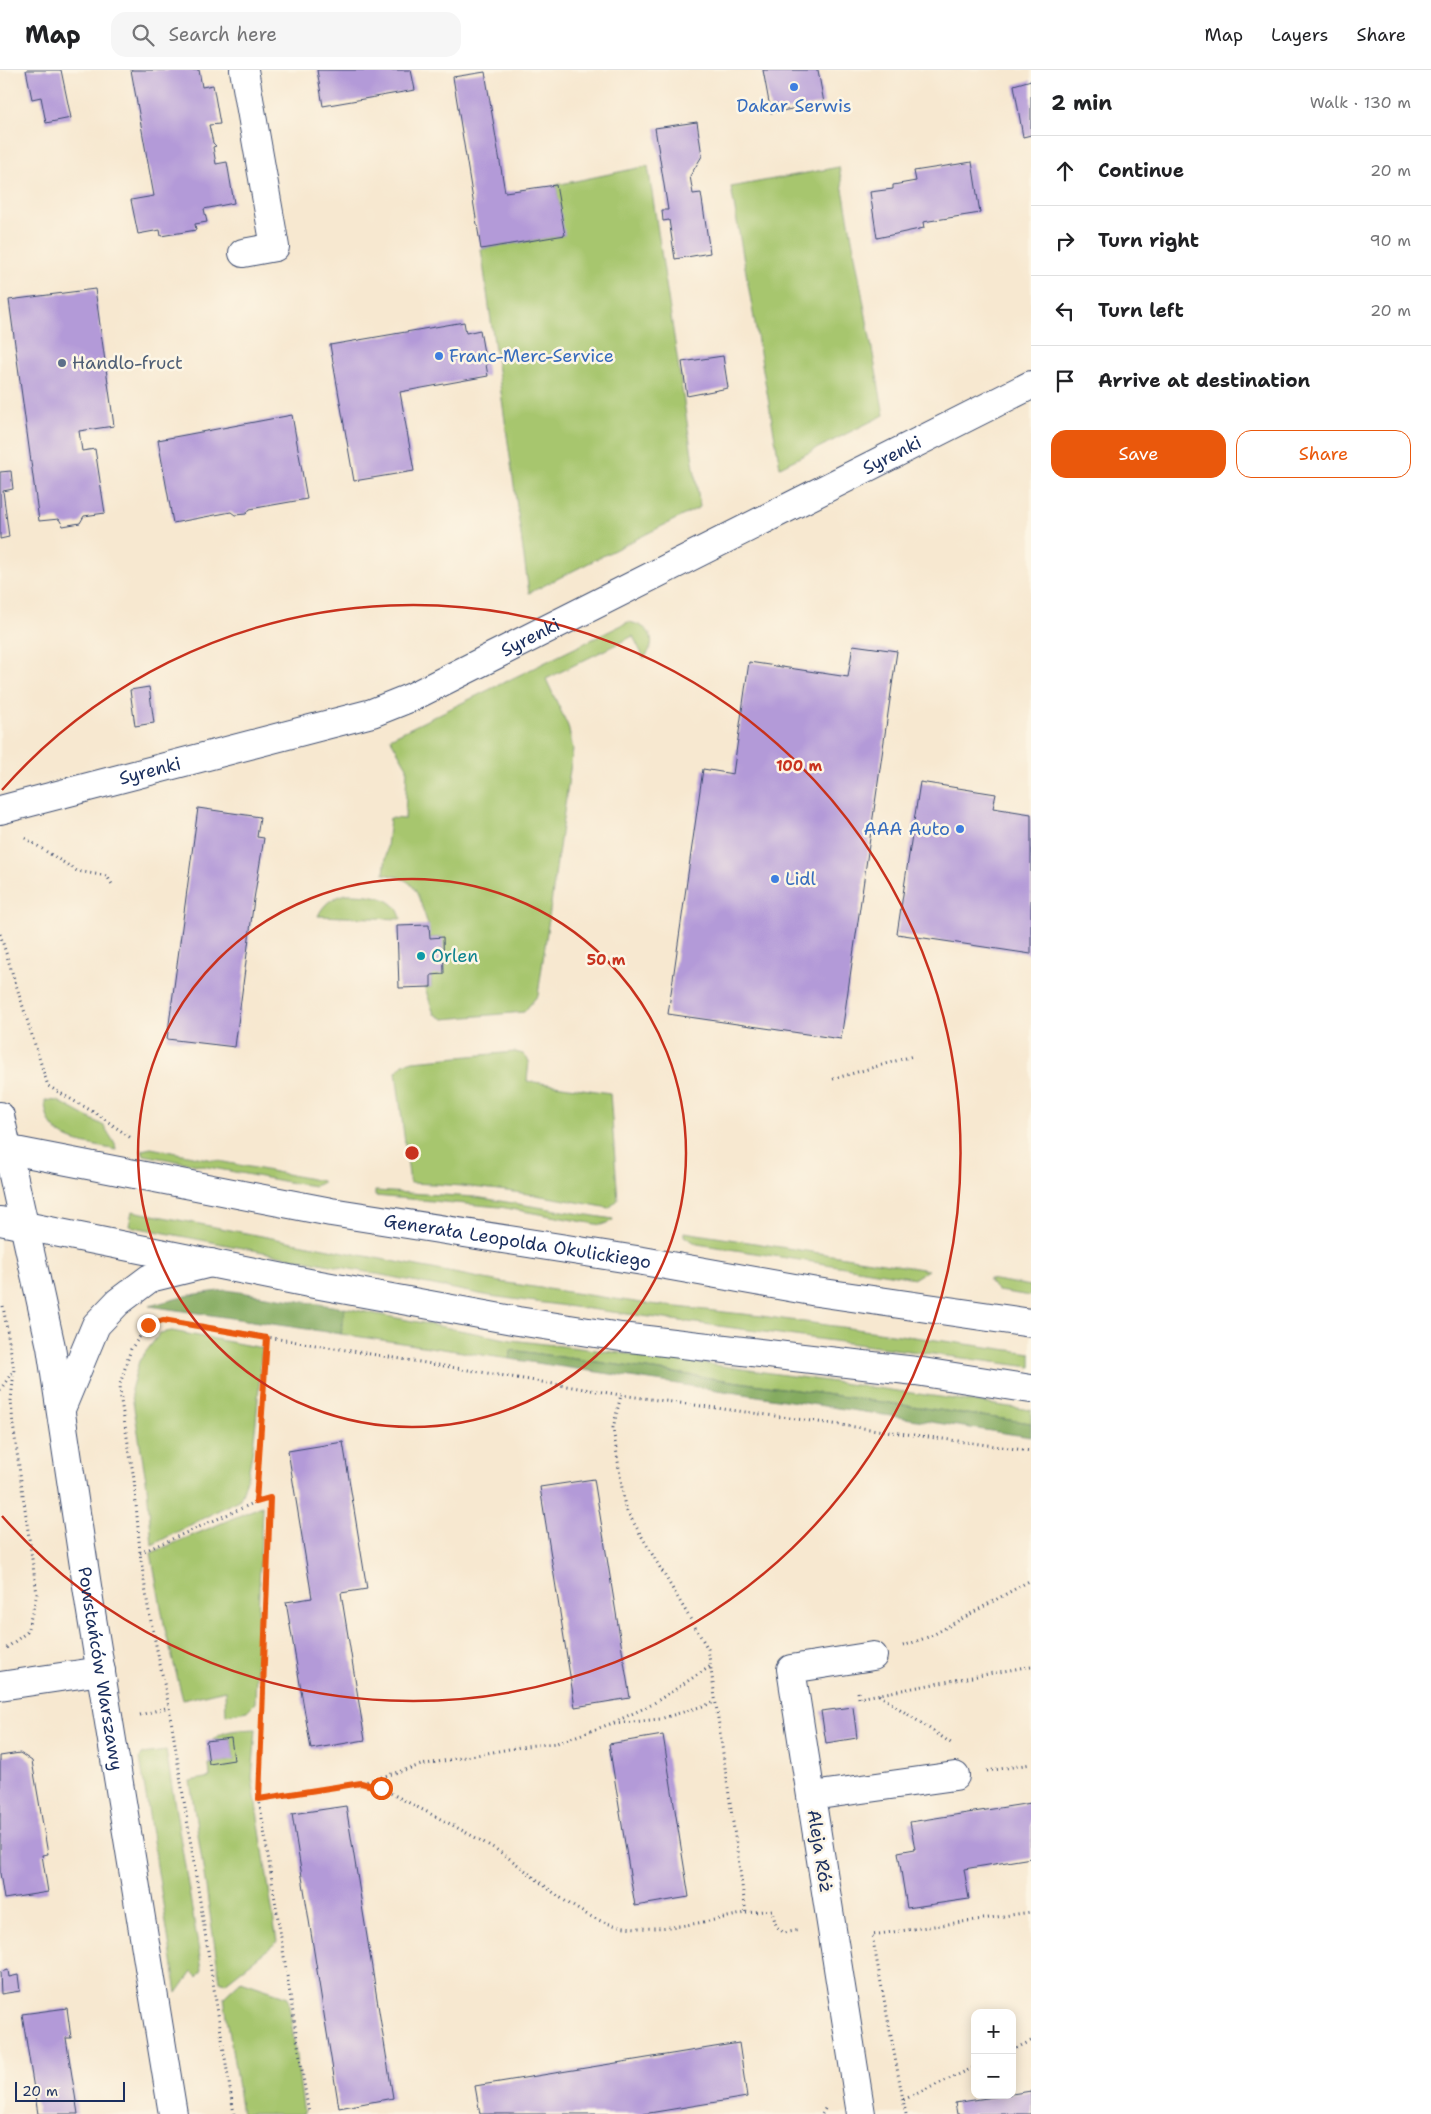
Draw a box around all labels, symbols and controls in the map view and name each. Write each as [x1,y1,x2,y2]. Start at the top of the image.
search box [111,12,461,57]
text: Map [25,19,81,51]
icon: search [129,21,157,49]
text: Search here [169,22,277,47]
text: Map [1205,23,1243,47]
text: Layers [1271,23,1328,47]
text: Share [1356,23,1406,47]
marker: Dakar Serwis [788,81,800,93]
text: 2 min [1051,89,1112,117]
text: Walk · 130 m [1310,92,1411,113]
place label: Dakar Serwis [736,94,852,118]
icon: ahead [1051,157,1079,185]
text: Continue [1098,158,1184,183]
text: 20 m [1370,160,1411,181]
icon: right [1051,227,1079,255]
text: Turn right [1098,228,1199,253]
text: 90 m [1370,230,1411,251]
icon: left [1051,297,1079,325]
text: Turn left [1098,298,1184,323]
text: 20 m [1370,300,1411,321]
place label: Franc-Merc-Service [449,344,614,368]
marker: Franc-Merc-Service [433,350,445,362]
place label: Handlo-fruct [72,351,183,375]
marker: Handlo-fruct [56,357,68,369]
icon: arrive [1051,367,1079,395]
text: Arrive at destination [1098,368,1310,393]
street label: Syrenki [858,430,926,480]
button: Save [1051,430,1226,478]
button: Share [1236,430,1411,478]
street label: Syrenki [497,612,564,662]
street label: Syrenki [116,751,184,790]
text: 100 m [776,756,822,776]
place label: AAA Auto [863,817,950,841]
marker: AAA Auto [954,823,966,835]
place label: Lidl [785,867,817,891]
marker: Lidl [769,873,781,885]
place label: Orlen [431,944,478,968]
marker: Orlen [415,950,427,962]
text: 50 m [587,950,626,970]
centre of rings [403,1144,421,1162]
street label: Generała Leopolda Okulickiego [382,1208,653,1274]
route end [137,1314,160,1337]
street label: Powstańców Warszawy [72,1565,129,1772]
route start [370,1777,393,1800]
street label: Aleja Róż [802,1808,838,1894]
map controls [971,2009,1016,2099]
button: + [971,2009,1016,2054]
button: − [971,2054,1016,2099]
scale bar [15,2079,125,2102]
text: 20 m [22,2082,58,2100]

